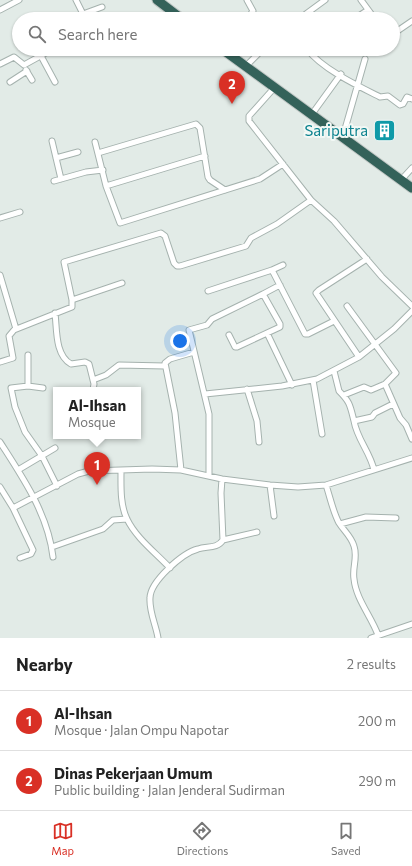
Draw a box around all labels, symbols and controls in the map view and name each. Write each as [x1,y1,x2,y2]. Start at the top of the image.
search box [12,12,400,56]
icon: search [26,23,48,45]
text: Search here [58,25,137,43]
pin: 2 [219,71,245,104]
building icon: Sariputra [371,118,397,144]
place label: Sariputra [304,121,368,139]
your location [170,331,190,351]
popup [53,387,141,439]
text: Al-Ihsan [68,396,126,414]
text: Mosque [68,414,116,430]
pin: 1 [84,452,110,485]
text: Nearby [16,654,73,675]
text: 2 results [347,656,396,672]
text: Al-Ihsan [54,704,112,722]
text: 1 [26,713,32,729]
text: 200 m [358,713,396,729]
text: Mosque · Jalan Ompu Napotar [54,722,229,738]
text: Dinas Pekerjaan Umum [54,764,213,782]
text: 2 [25,773,33,789]
text: 290 m [359,773,396,789]
text: Public building · Jalan Jenderal Sudirman [54,782,285,798]
tab: Map [51,820,74,857]
tab: Directions [177,820,228,857]
tab: Saved [331,820,361,857]

